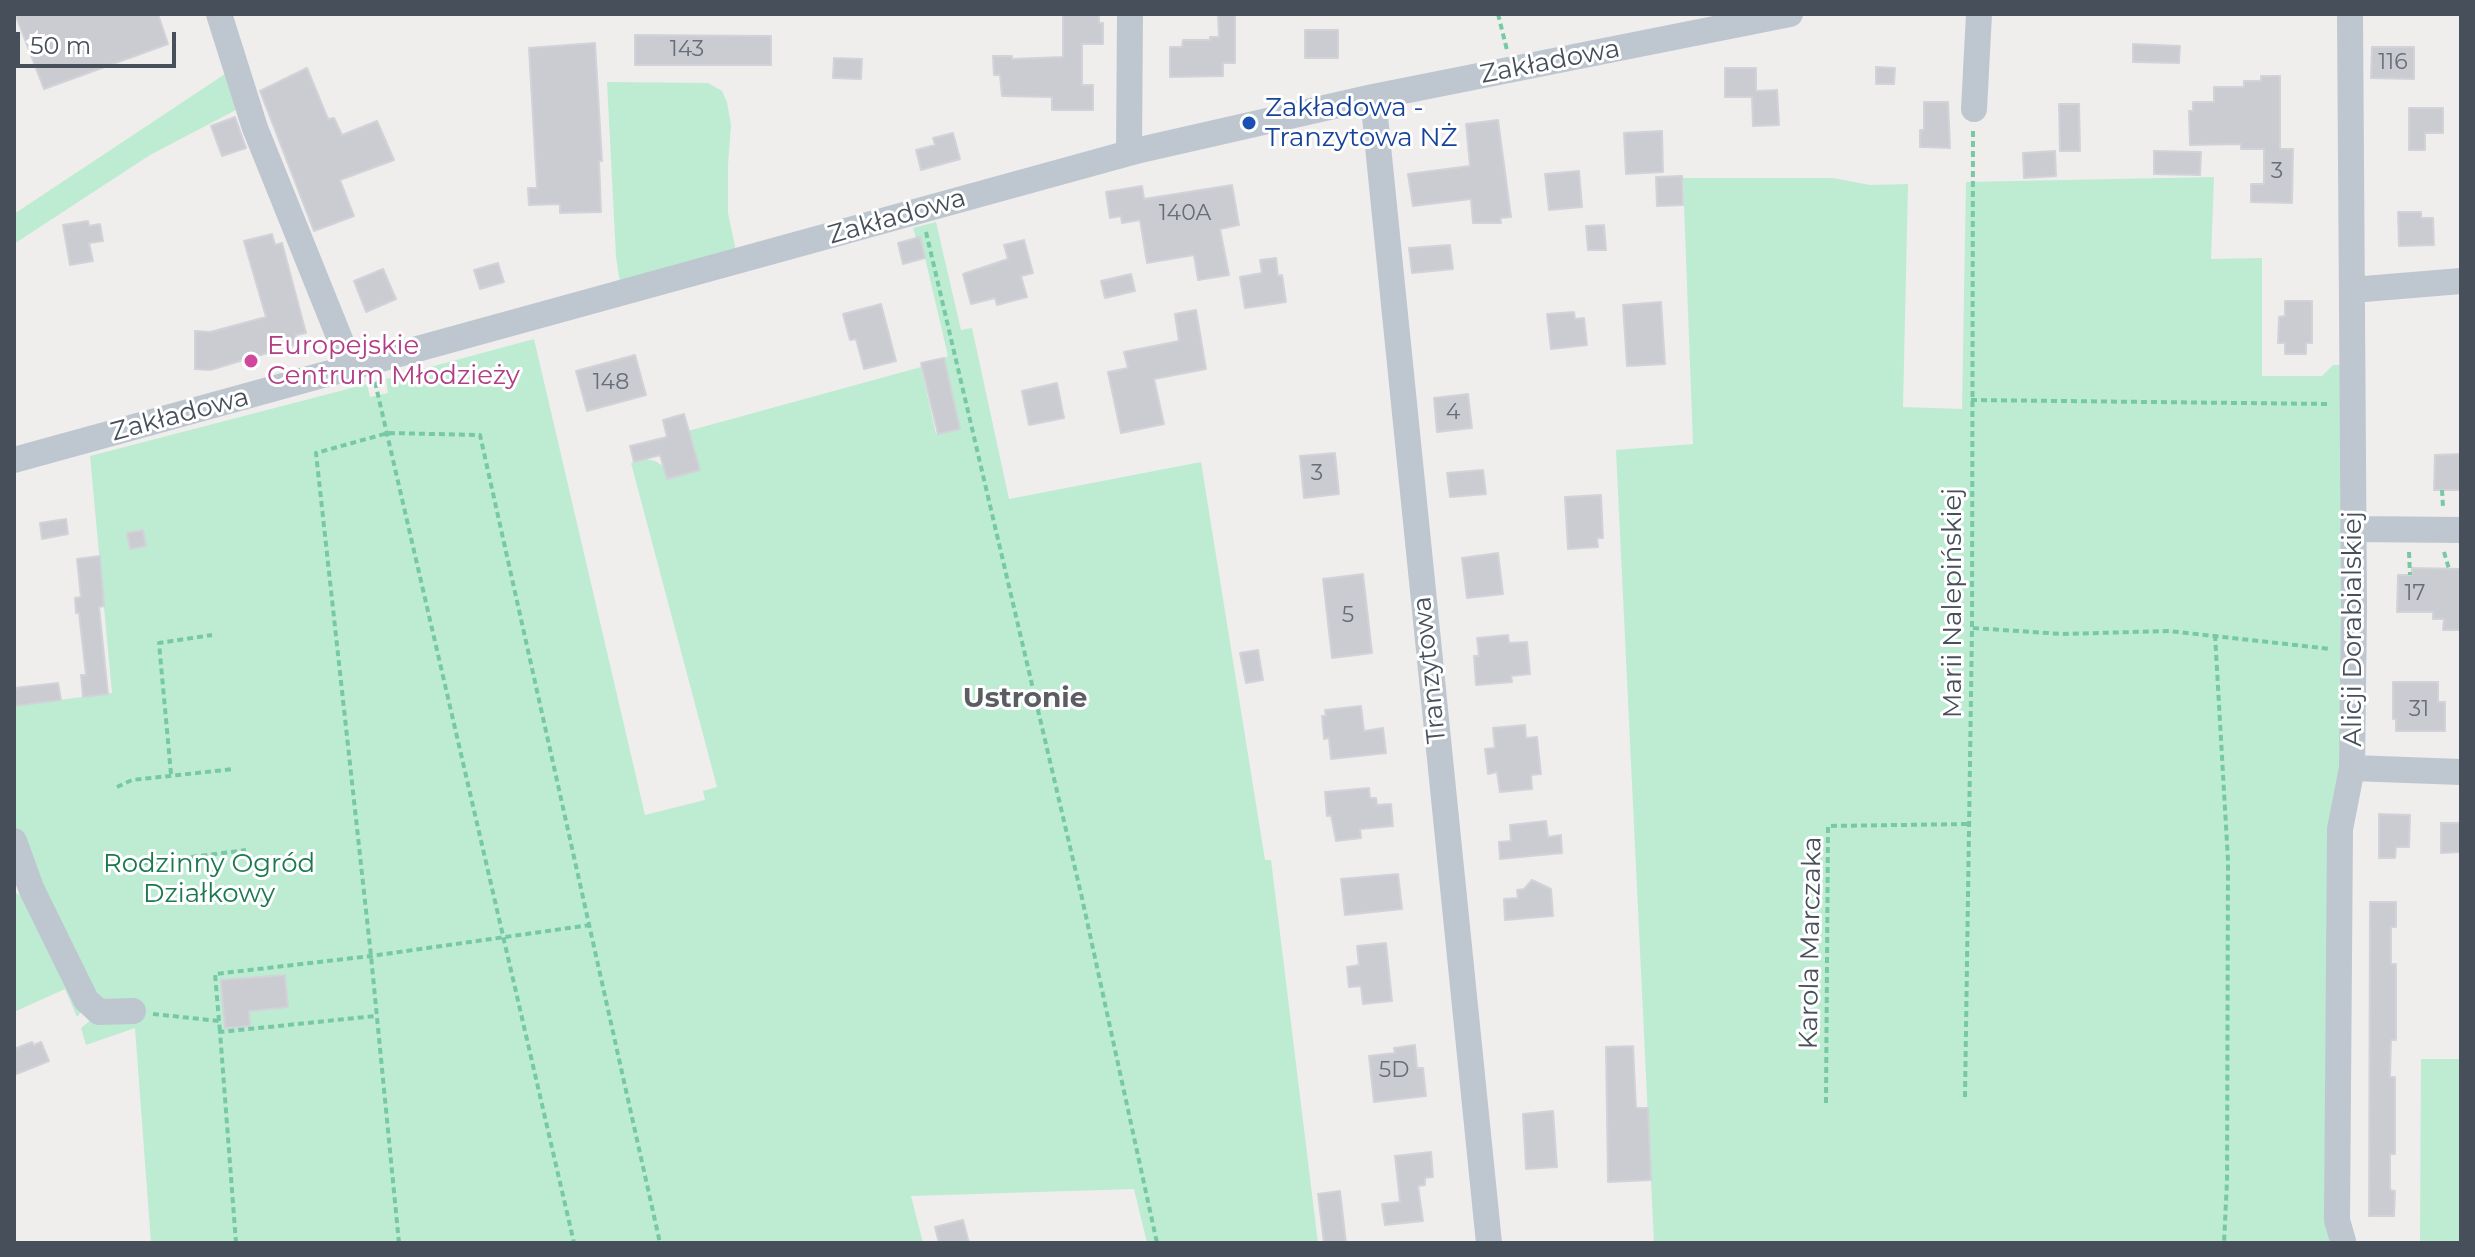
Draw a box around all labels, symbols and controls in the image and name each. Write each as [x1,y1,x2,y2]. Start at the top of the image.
scale bar [20,16,180,66]
text: 50 m [30,31,91,60]
street label: Zakładowa [1478,33,1622,91]
house number: 143 [670,37,704,63]
house number: 116 [2378,50,2408,76]
place label: Zakładowa - Tranzytowa NŻ [1265,92,1457,154]
marker: Zakładowa - Tranzytowa NŻ [1240,114,1258,132]
house number: 3 [2271,159,2283,185]
street label: Zakładowa [825,182,969,252]
house number: 140A [1159,201,1211,227]
place label: Europejskie Centrum Młodzieży [267,330,520,392]
marker: Europejskie Centrum Młodzieży [242,352,260,370]
house number: 148 [593,370,629,396]
street label: Zakładowa [108,382,252,448]
house number: 4 [1446,400,1460,426]
house number: 3 [1311,461,1323,487]
street label: Marii Nalepińskiej [1937,488,1969,718]
street label: Alicji Dorabialskiej [2337,511,2369,747]
house number: 17 [2405,581,2425,607]
street label: Tranzytowa [1407,595,1453,745]
house number: 5 [1342,603,1354,629]
district label: Ustronie [963,682,1087,716]
house number: 31 [2409,697,2429,723]
street label: Karola Marczaka [1794,836,1828,1050]
park label: Rodzinny Ogród Działkowy [103,848,315,910]
house number: 5D [1379,1058,1409,1084]

